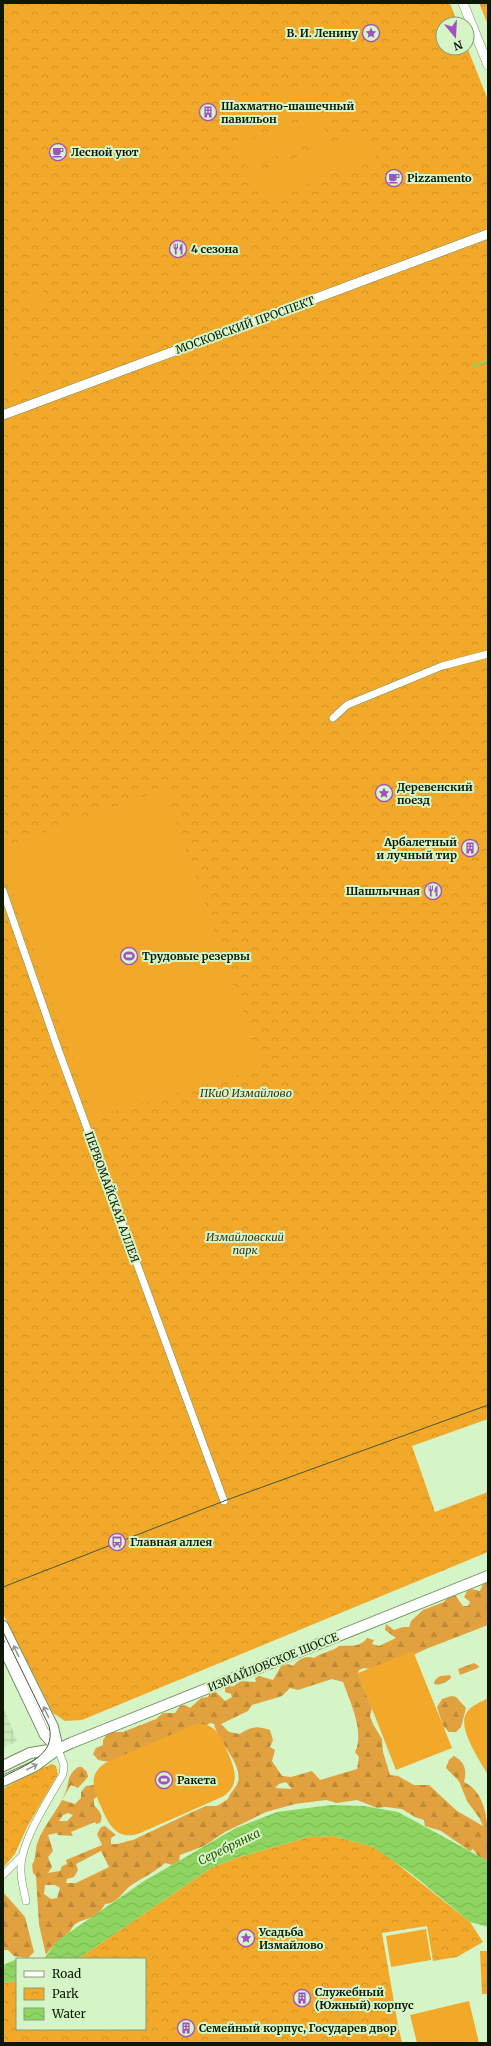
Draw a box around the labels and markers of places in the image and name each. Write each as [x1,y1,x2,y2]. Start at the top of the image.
place icon: В. И. Ленину [361,23,381,43]
place label: В. И. Ленину [287,26,358,40]
place label: Шахматно-шашечный павильон [221,99,355,126]
building icon: Шахматно-шашечный павильон [198,102,218,122]
cafe icon: Лесной уют [48,142,68,162]
place label: Лесной уют [71,145,139,159]
cafe icon: Pizzamento [384,168,404,188]
place label: Pizzamento [407,171,472,185]
restaurant icon: 4 сезона [168,239,188,259]
place label: 4 сезона [191,242,238,256]
place label: Деревенский поезд [397,780,473,807]
place icon: Деревенский поезд [374,783,394,803]
place label: Арбалетный и лучный тир [376,835,457,862]
building icon: Арбалетный и лучный тир [460,838,480,858]
restaurant icon: Шашлычная [423,881,443,901]
place label: Шашлычная [346,884,420,898]
sports icon: Трудовые резервы [119,946,139,966]
place label: Трудовые резервы [142,949,250,963]
bus stop icon: Главная аллея [107,1532,127,1552]
place label: Главная аллея [130,1535,212,1549]
sports icon: Ракета [154,1770,174,1790]
place label: Ракета [177,1773,216,1787]
place label: Усадьба Измайлово [258,1925,324,1952]
place icon: Усадьба Измайлово [236,1928,256,1948]
place label: Служебный (Южный) корпус [315,1985,414,2012]
building icon: Служебный (Южный) корпус [292,1988,312,2008]
building icon: Семейный корпус, Государев двор [176,2018,196,2038]
place label: Семейный корпус, Государев двор [199,2021,397,2035]

